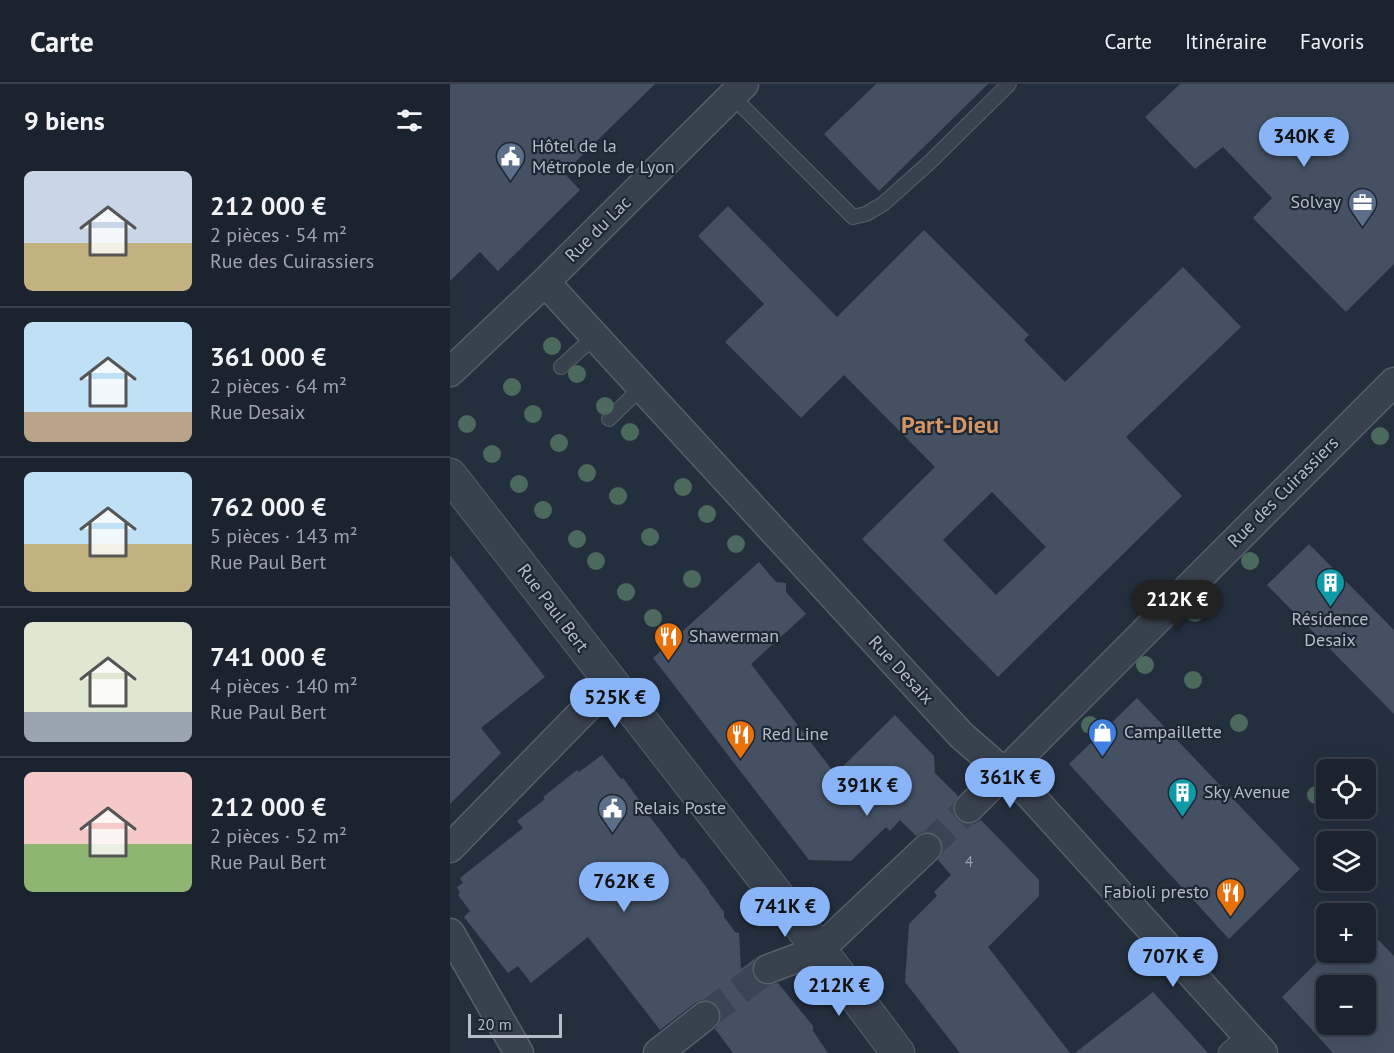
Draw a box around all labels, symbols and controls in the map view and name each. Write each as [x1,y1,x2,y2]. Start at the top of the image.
text: Carte [30,23,94,60]
text: Carte [1105,28,1152,55]
text: Itinéraire [1185,28,1267,55]
text: Favoris [1300,28,1364,55]
text: 9 biens [24,104,105,137]
icon: filters [393,104,426,137]
pin: 340K € [1255,117,1353,168]
text: 340K € [1273,123,1335,149]
place label: Hôtel de la Métropole de Lyon [532,134,675,178]
public building icon: Hôtel de la Métropole de Lyon [495,140,527,182]
office icon: Solvay [1346,186,1378,228]
text: 212 000 € [210,189,326,222]
place label: Solvay [1291,190,1342,213]
street label: Rue du Lac [560,191,636,267]
icon: home [72,195,144,267]
text: 2 pièces · 54 m² [210,222,347,248]
text: Rue des Cuirassiers [210,248,374,274]
text: 361 000 € [210,340,326,373]
icon: home [72,346,144,418]
text: 2 pièces · 64 m² [210,373,347,399]
text: Rue Desaix [210,399,305,425]
district label: Part-Dieu [901,409,999,440]
street label: Rue des Cuirassiers [1222,431,1343,552]
text: 762 000 € [210,490,326,523]
icon: home [72,496,144,568]
text: 5 pièces · 143 m² [210,523,358,549]
text: Rue Paul Bert [210,549,326,575]
street label: Rue Paul Bert [513,559,594,656]
building icon: Résidence Desaix [1314,566,1346,608]
pin: 212K € [1128,580,1226,631]
text: 212K € [1146,586,1208,612]
place label: Résidence Desaix [1292,607,1368,651]
restaurant icon: Shawerman [652,620,684,662]
place label: Shawerman [689,624,779,647]
street label: Rue Desaix [864,630,939,709]
text: 741 000 € [210,640,326,673]
icon: home [72,646,144,718]
text: 4 pièces · 140 m² [210,673,358,699]
pin: 525K € [566,678,664,729]
text: 525K € [584,684,646,710]
text: Rue Paul Bert [210,699,326,725]
shop icon: Campaillette [1087,716,1119,758]
restaurant icon: Red Line [725,718,757,760]
place label: Campaillette [1124,720,1222,743]
place label: Red Line [762,722,829,745]
pin: 361K € [961,758,1059,809]
map controls [1316,759,1376,1035]
button: locate [1316,759,1376,819]
text: 361K € [979,764,1041,790]
pin: 391K € [818,766,916,817]
text: 391K € [836,772,898,798]
building icon: Sky Avenue [1167,776,1199,818]
place label: Sky Avenue [1204,780,1290,803]
text: 212 000 € [210,790,326,823]
public building icon: Relais Poste [597,792,629,834]
icon: home [72,796,144,868]
place label: Relais Poste [634,796,726,819]
text: 2 pièces · 52 m² [210,823,347,849]
button: layers [1316,831,1376,891]
text: Rue Paul Bert [210,849,326,875]
house number: 4 [965,852,973,871]
pin: 762K € [575,862,673,913]
text: 762K € [593,868,655,894]
restaurant icon: Fabioli presto [1214,876,1246,918]
place label: Fabioli presto [1104,880,1209,903]
pin: 741K € [736,887,834,938]
text: 741K € [754,893,816,919]
button: + [1316,903,1376,963]
pin: 707K € [1124,937,1222,988]
text: 707K € [1142,943,1204,969]
pin: 212K € [790,966,888,1017]
text: 212K € [808,972,870,998]
button: − [1316,975,1376,1035]
scale bar [468,1011,562,1038]
text: 20 m [477,1014,512,1034]

